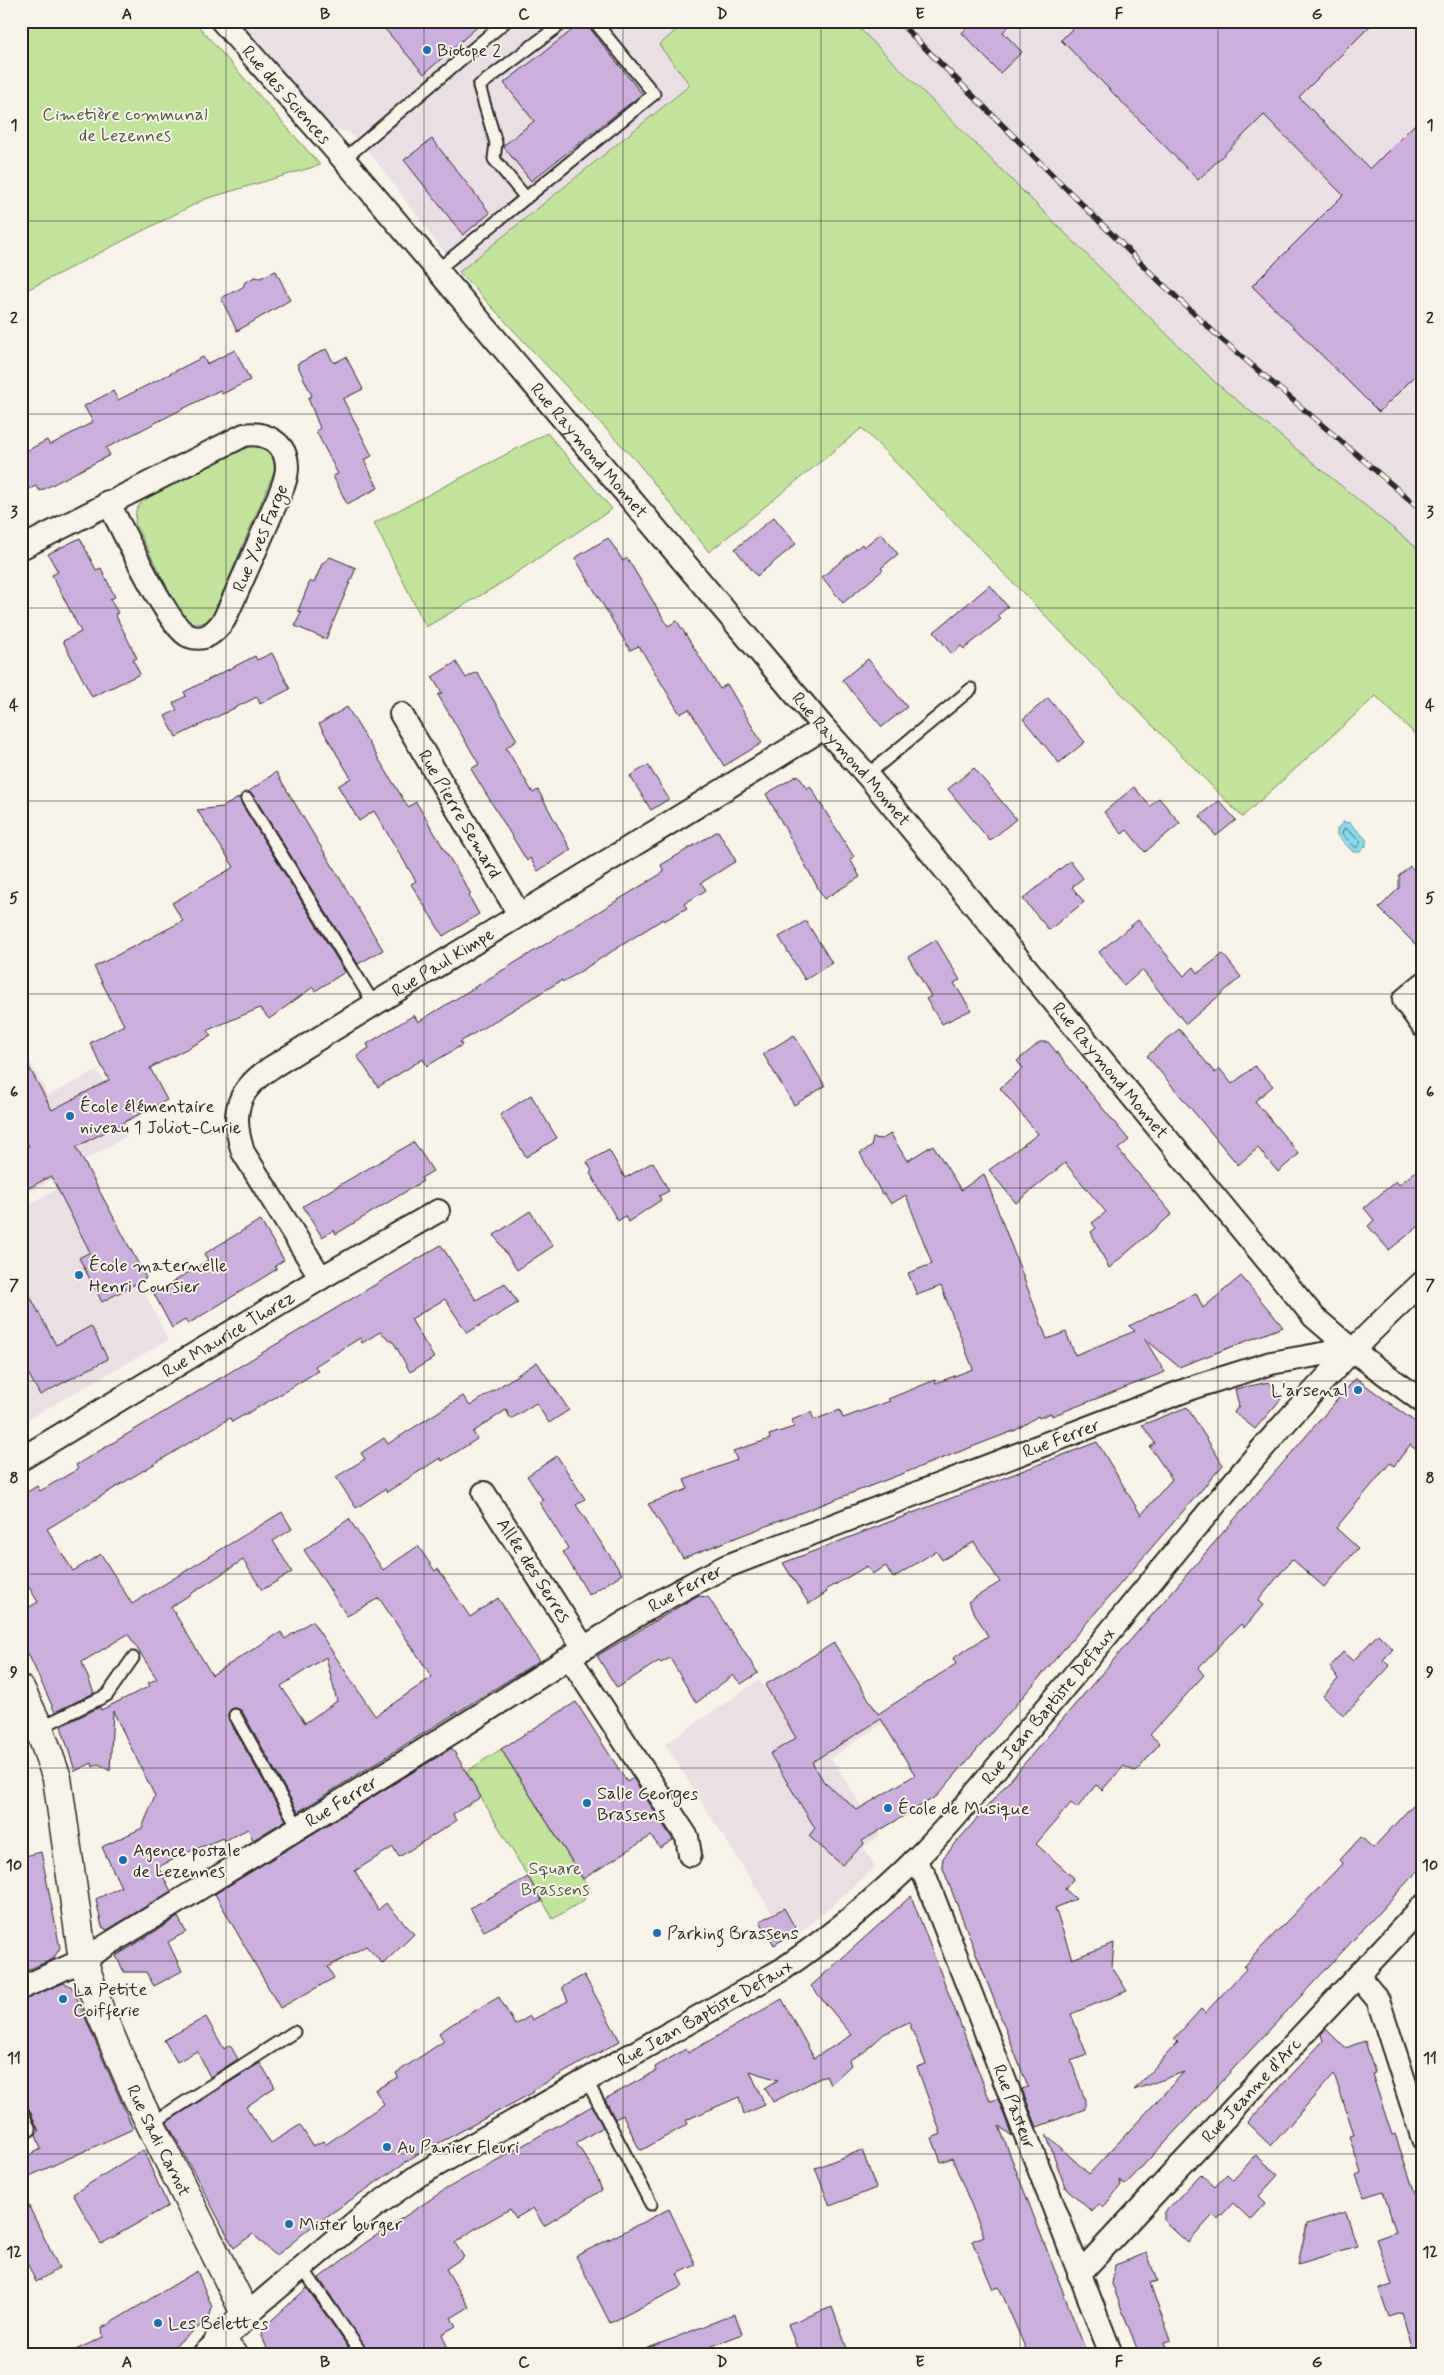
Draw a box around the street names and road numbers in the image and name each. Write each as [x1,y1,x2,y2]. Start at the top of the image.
street label: Rue des Sciences [236,41,336,150]
street label: Rue Raymond Monnet [524,378,653,524]
street label: Rue Yves Farge [227,481,295,596]
street label: Rue Raymond Monnet [786,687,916,832]
street label: Rue Pierre Semard [412,746,506,883]
street label: Rue Paul Kimpe [388,922,499,1003]
street label: Rue Raymond Monnet [1046,997,1173,1144]
street label: Rue Maurice Thorez [158,1285,300,1384]
street label: Rue Ferrer [1019,1413,1104,1465]
street label: Allée des Serres [490,1514,576,1628]
street label: Rue Ferrer [644,1559,727,1619]
street label: Rue Jean Baptiste Defaux [976,1623,1122,1790]
street label: Rue Ferrer [301,1771,383,1834]
street label: Rue Jean Baptiste Defaux [613,1955,798,2073]
street label: Rue Jeanne d'Arc [1196,2033,1307,2149]
street label: Rue Pasteur [986,2061,1041,2153]
street label: Rue Sadi Carnot [120,2081,196,2201]

